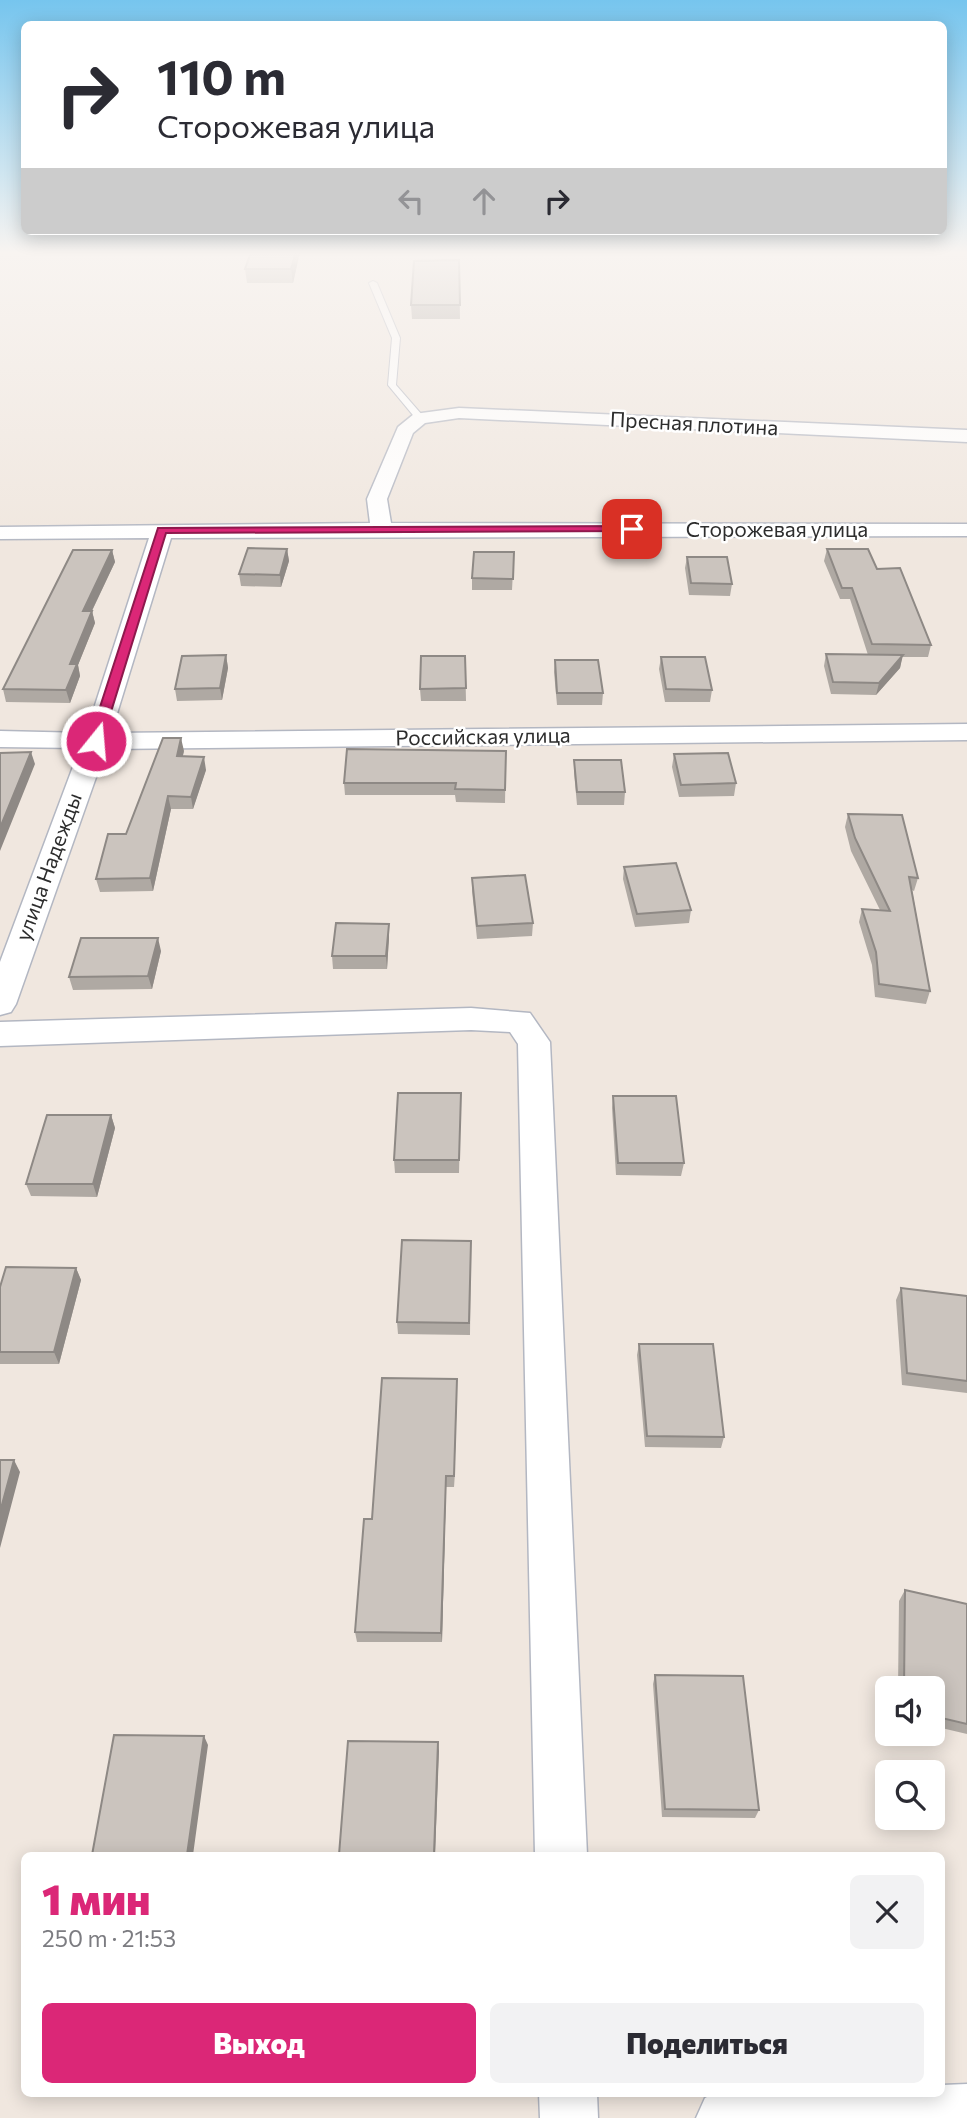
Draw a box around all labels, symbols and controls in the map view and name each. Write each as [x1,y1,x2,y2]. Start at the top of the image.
text: 110 m [157,45,286,105]
icon: right [42,49,133,140]
text: Сторожевая улица [157,105,435,145]
icon: left [392,182,430,220]
icon: ahead [465,182,503,220]
icon: right [538,182,576,220]
street label: Пресная плотина [609,406,779,439]
pin [602,499,662,559]
icon: arrive [613,510,651,548]
street label: Сторожевая улица [686,516,868,541]
position arrow [59,704,133,778]
street label: Российская улица [395,721,571,750]
street label: улица Надежды [9,789,86,944]
map controls [875,1676,945,1830]
button: sound [875,1676,945,1746]
button: search [875,1760,945,1830]
text: 1 мин [42,1872,151,1924]
button: close [850,1875,924,1949]
text: 250 m · 21:53 [42,1924,176,1952]
button: Выход [42,2003,476,2083]
button: Поделиться [490,2003,924,2083]

